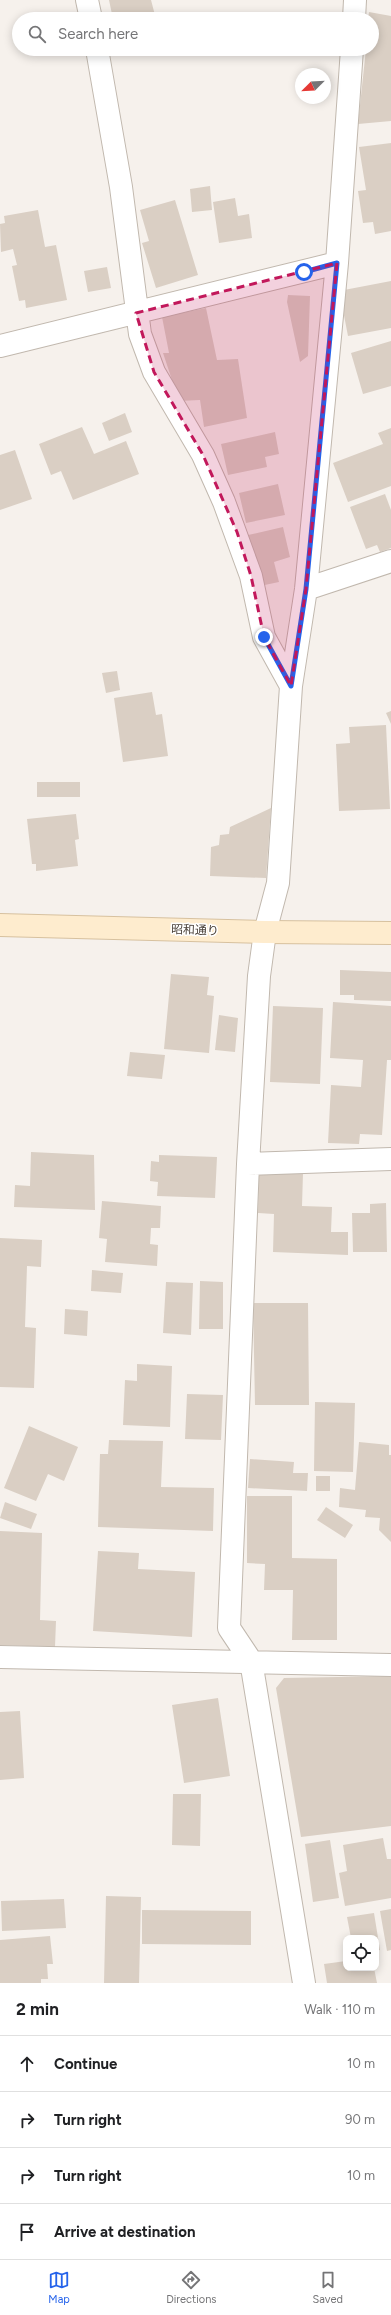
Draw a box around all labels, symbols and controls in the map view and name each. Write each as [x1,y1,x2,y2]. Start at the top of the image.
search box [12,12,379,56]
icon: search [26,23,48,45]
text: Search here [58,25,138,43]
north arrow [295,68,331,104]
route start [295,263,313,281]
route end [255,628,273,646]
street label: 昭和通り [171,922,219,938]
map controls [343,1935,379,1971]
button: locate [343,1935,379,1971]
text: 2 min [16,1999,59,2019]
text: Walk · 110 m [304,2002,375,2017]
icon: ahead [16,2053,38,2075]
text: Continue [54,2055,117,2073]
text: 10 m [347,2056,375,2071]
icon: right [16,2109,38,2131]
text: Turn right [54,2111,122,2129]
text: 90 m [345,2112,375,2127]
icon: right [16,2165,38,2187]
text: Turn right [54,2167,122,2185]
text: 10 m [347,2168,375,2183]
icon: arrive [16,2221,38,2243]
text: Arrive at destination [54,2223,195,2241]
tab: Map [48,2269,70,2306]
tab: Directions [166,2269,216,2306]
tab: Saved [313,2269,343,2306]

